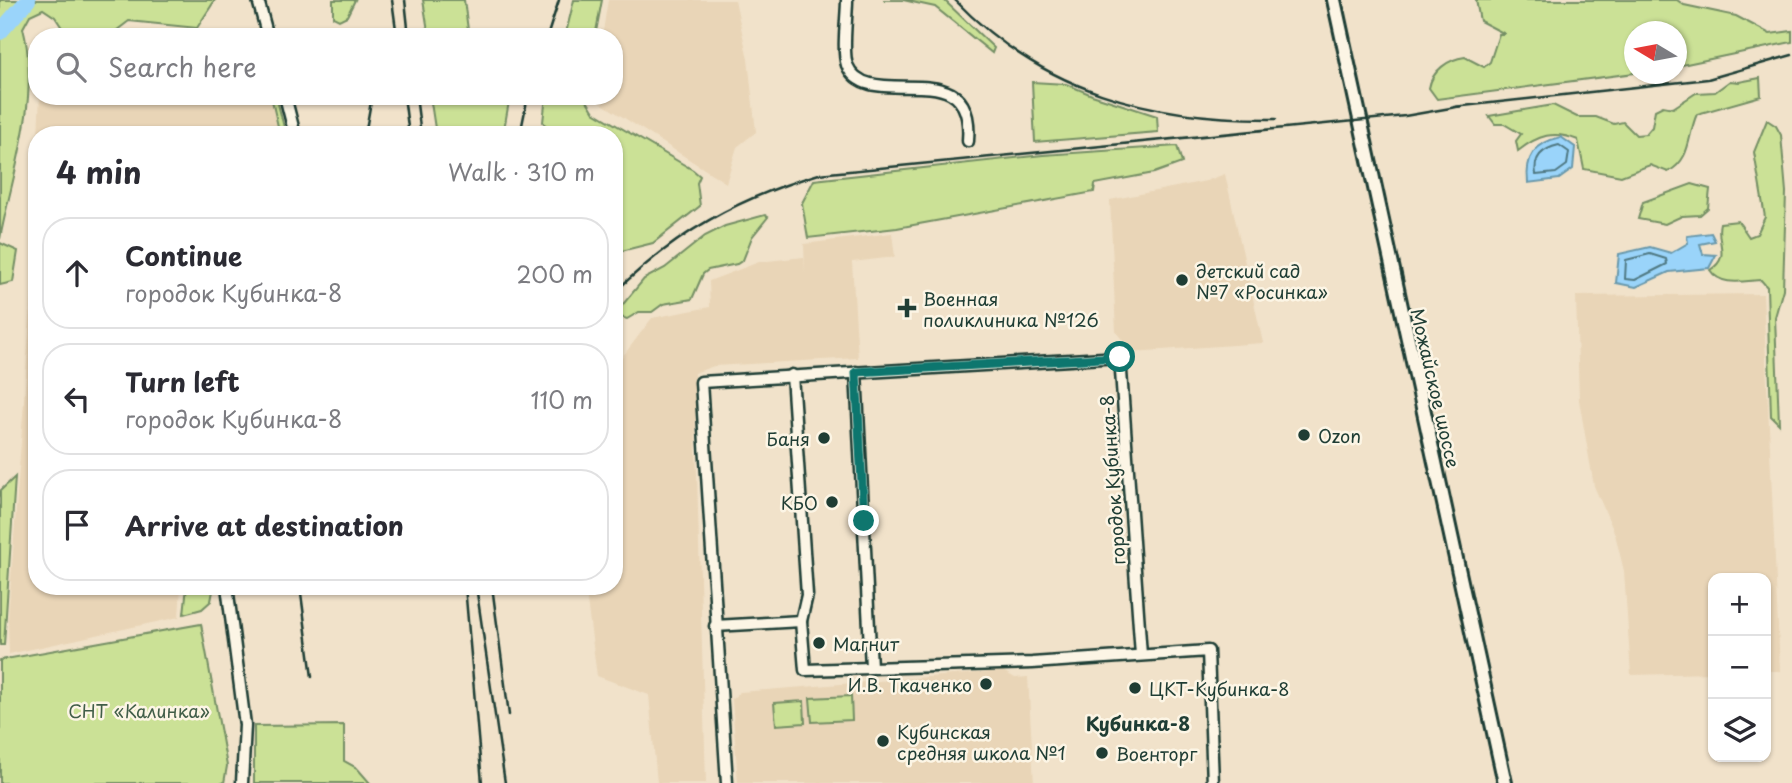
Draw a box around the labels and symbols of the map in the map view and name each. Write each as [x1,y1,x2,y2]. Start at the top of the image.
north arrow [1624,21,1687,84]
place label: детский сад №7 «Росинка» [1196,257,1328,305]
marker: детский сад №7 «Росинка» [1174,272,1190,288]
place label: Военная поликлиника №126 [923,285,1099,333]
marker: Военная поликлиника №126 [897,298,917,318]
street label: Можайское шоссе [1405,306,1467,470]
route start [1104,341,1135,372]
street label: городок Кубинка-8 [1093,394,1131,566]
place label: Ozon [1318,422,1361,449]
place label: Баня [767,425,810,452]
marker: Ozon [1296,427,1312,443]
marker: Баня [816,430,832,446]
place label: КБО [781,489,818,516]
marker: КБО [824,494,840,510]
route end [848,505,879,536]
place label: Магнит [833,630,900,657]
marker: Магнит [811,635,827,651]
place label: И.В. Ткаченко [847,671,972,698]
place label: ЦКТ-Кубинка-8 [1149,675,1290,702]
marker: И.В. Ткаченко [978,676,994,692]
marker: ЦКТ-Кубинка-8 [1127,680,1143,696]
park label: СНТ «Калинка» [68,697,210,724]
district label: Кубинка-8 [1086,709,1190,737]
place label: Кубинская средняя школа №1 [897,718,1066,766]
marker: Кубинская средняя школа №1 [875,733,891,749]
place label: Военторг [1116,740,1198,767]
marker: Военторг [1094,745,1110,761]

